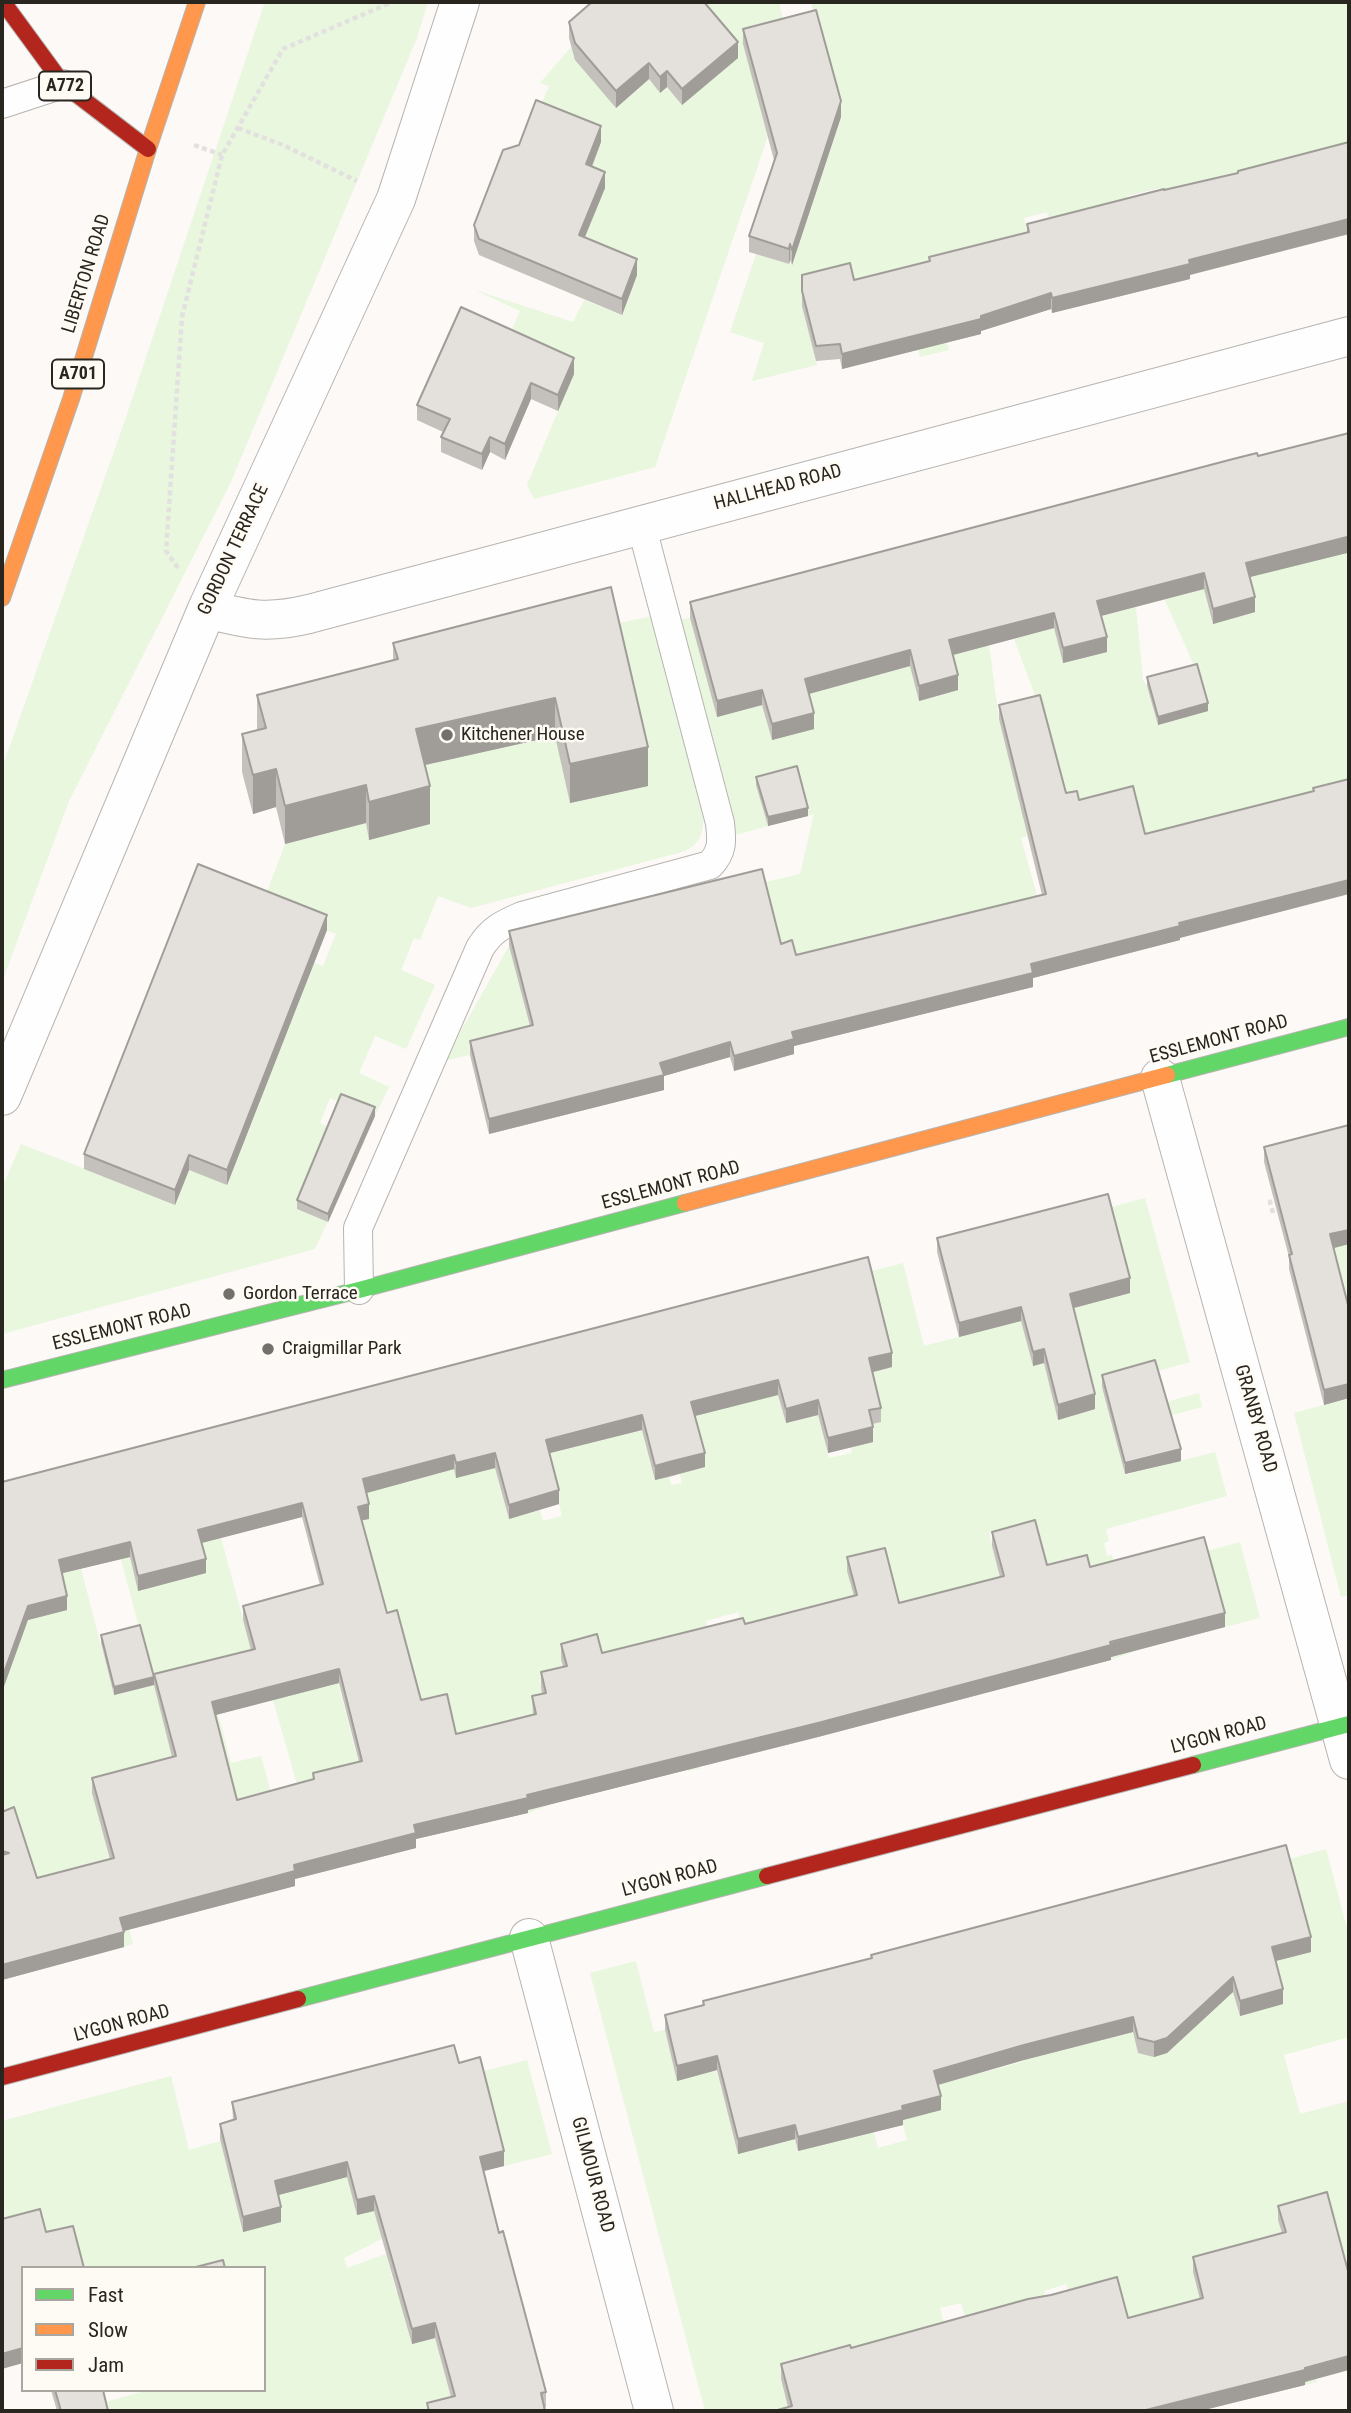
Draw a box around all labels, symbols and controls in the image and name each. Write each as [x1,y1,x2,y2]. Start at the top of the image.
road number: A772 [39,72,91,100]
street label: LIBERTON ROAD [58,212,116,336]
road number: A701 [52,360,104,388]
street label: HALLHEAD ROAD [712,460,844,516]
street label: GORDON TERRACE [194,481,274,619]
place label: Kitchener House [461,724,585,746]
marker: Kitchener House [439,727,455,743]
street label: ESSLEMONT ROAD [1147,1011,1291,1069]
street label: ESSLEMONT ROAD [599,1157,743,1215]
place label: Gordon Terrace [243,1283,358,1305]
marker: Gordon Terrace [221,1286,237,1302]
street label: ESSLEMONT ROAD [50,1300,194,1356]
place label: Craigmillar Park [282,1338,402,1360]
marker: Craigmillar Park [260,1341,276,1357]
street label: GRANBY ROAD [1229,1362,1281,1476]
street label: LYGON ROAD [1169,1712,1269,1760]
street label: LYGON ROAD [620,1855,720,1903]
street label: LYGON ROAD [72,2000,172,2048]
street label: GILMOUR ROAD [566,2115,618,2235]
legend [21,2266,266,2392]
text: Fast [88,2283,124,2307]
text: Slow [88,2318,128,2342]
text: Jam [88,2353,124,2377]

